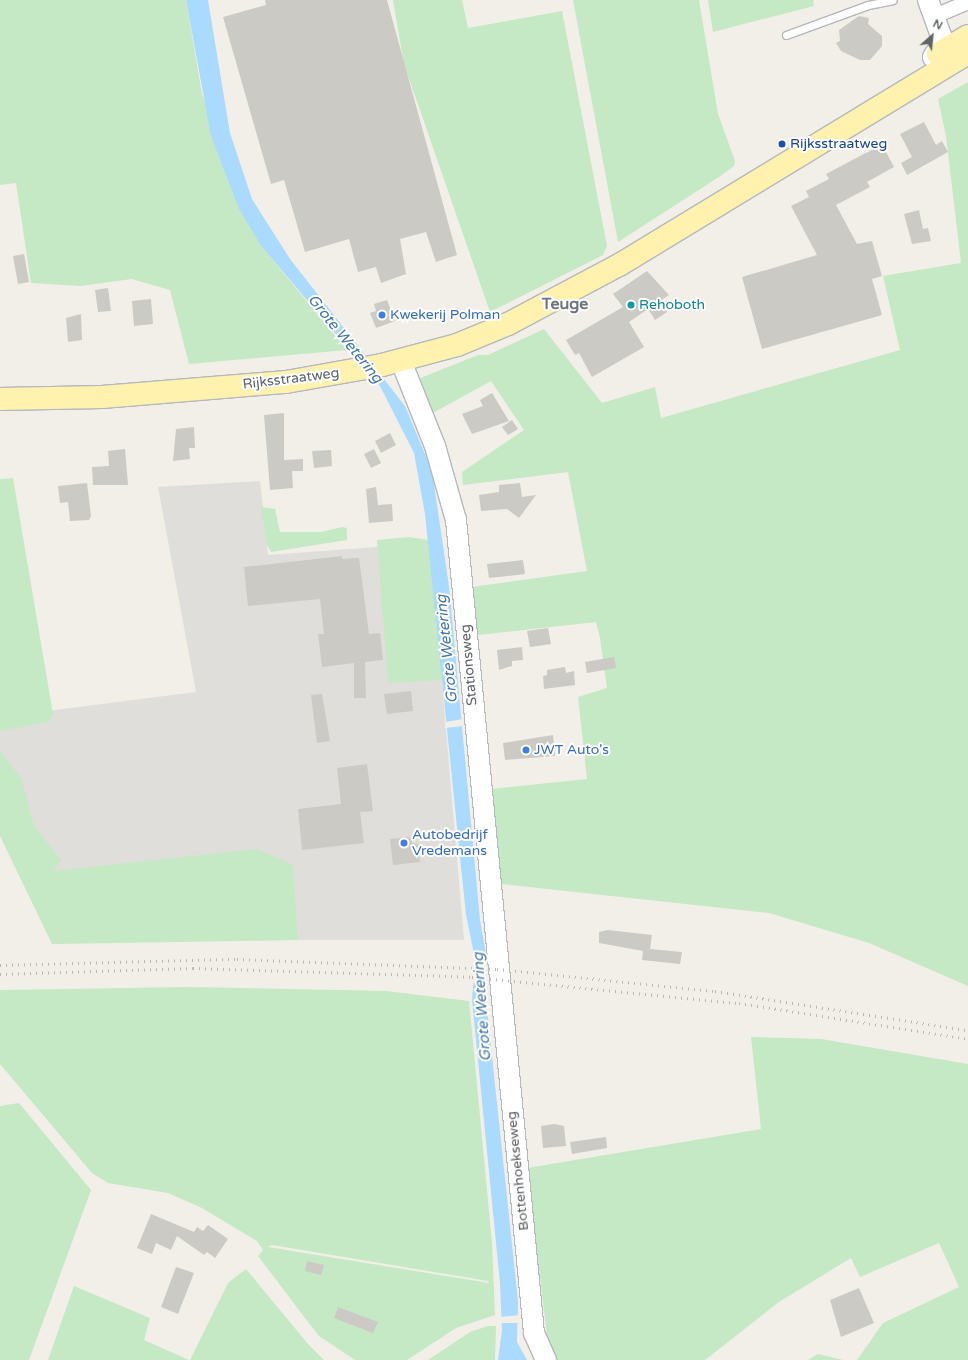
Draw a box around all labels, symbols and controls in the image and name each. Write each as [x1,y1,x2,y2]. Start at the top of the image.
north arrow [912,16,952,56]
text: N [931,17,945,33]
place label: Rijksstraatweg [790,136,887,152]
marker: Rijksstraatweg [777,139,787,149]
water label: Grote Wetering [304,291,386,387]
district label: Teuge [542,294,588,314]
place label: Rehoboth [639,297,705,313]
marker: Rehoboth [626,300,636,310]
place label: Kwekerij Polman [390,307,500,323]
marker: Kwekerij Polman [377,310,387,320]
street label: Rijksstraatweg [242,365,340,393]
water label: Grote Wetering [432,594,462,704]
street label: Stationsweg [457,624,481,706]
place label: JWT Auto's [534,742,609,758]
marker: JWT Auto's [521,745,531,755]
place label: Autobedrijf Vredemans [412,827,488,860]
marker: Autobedrijf Vredemans [399,838,409,848]
water label: Grote Wetering [469,952,495,1062]
street label: Bottenhoekseweg [503,1110,533,1232]

